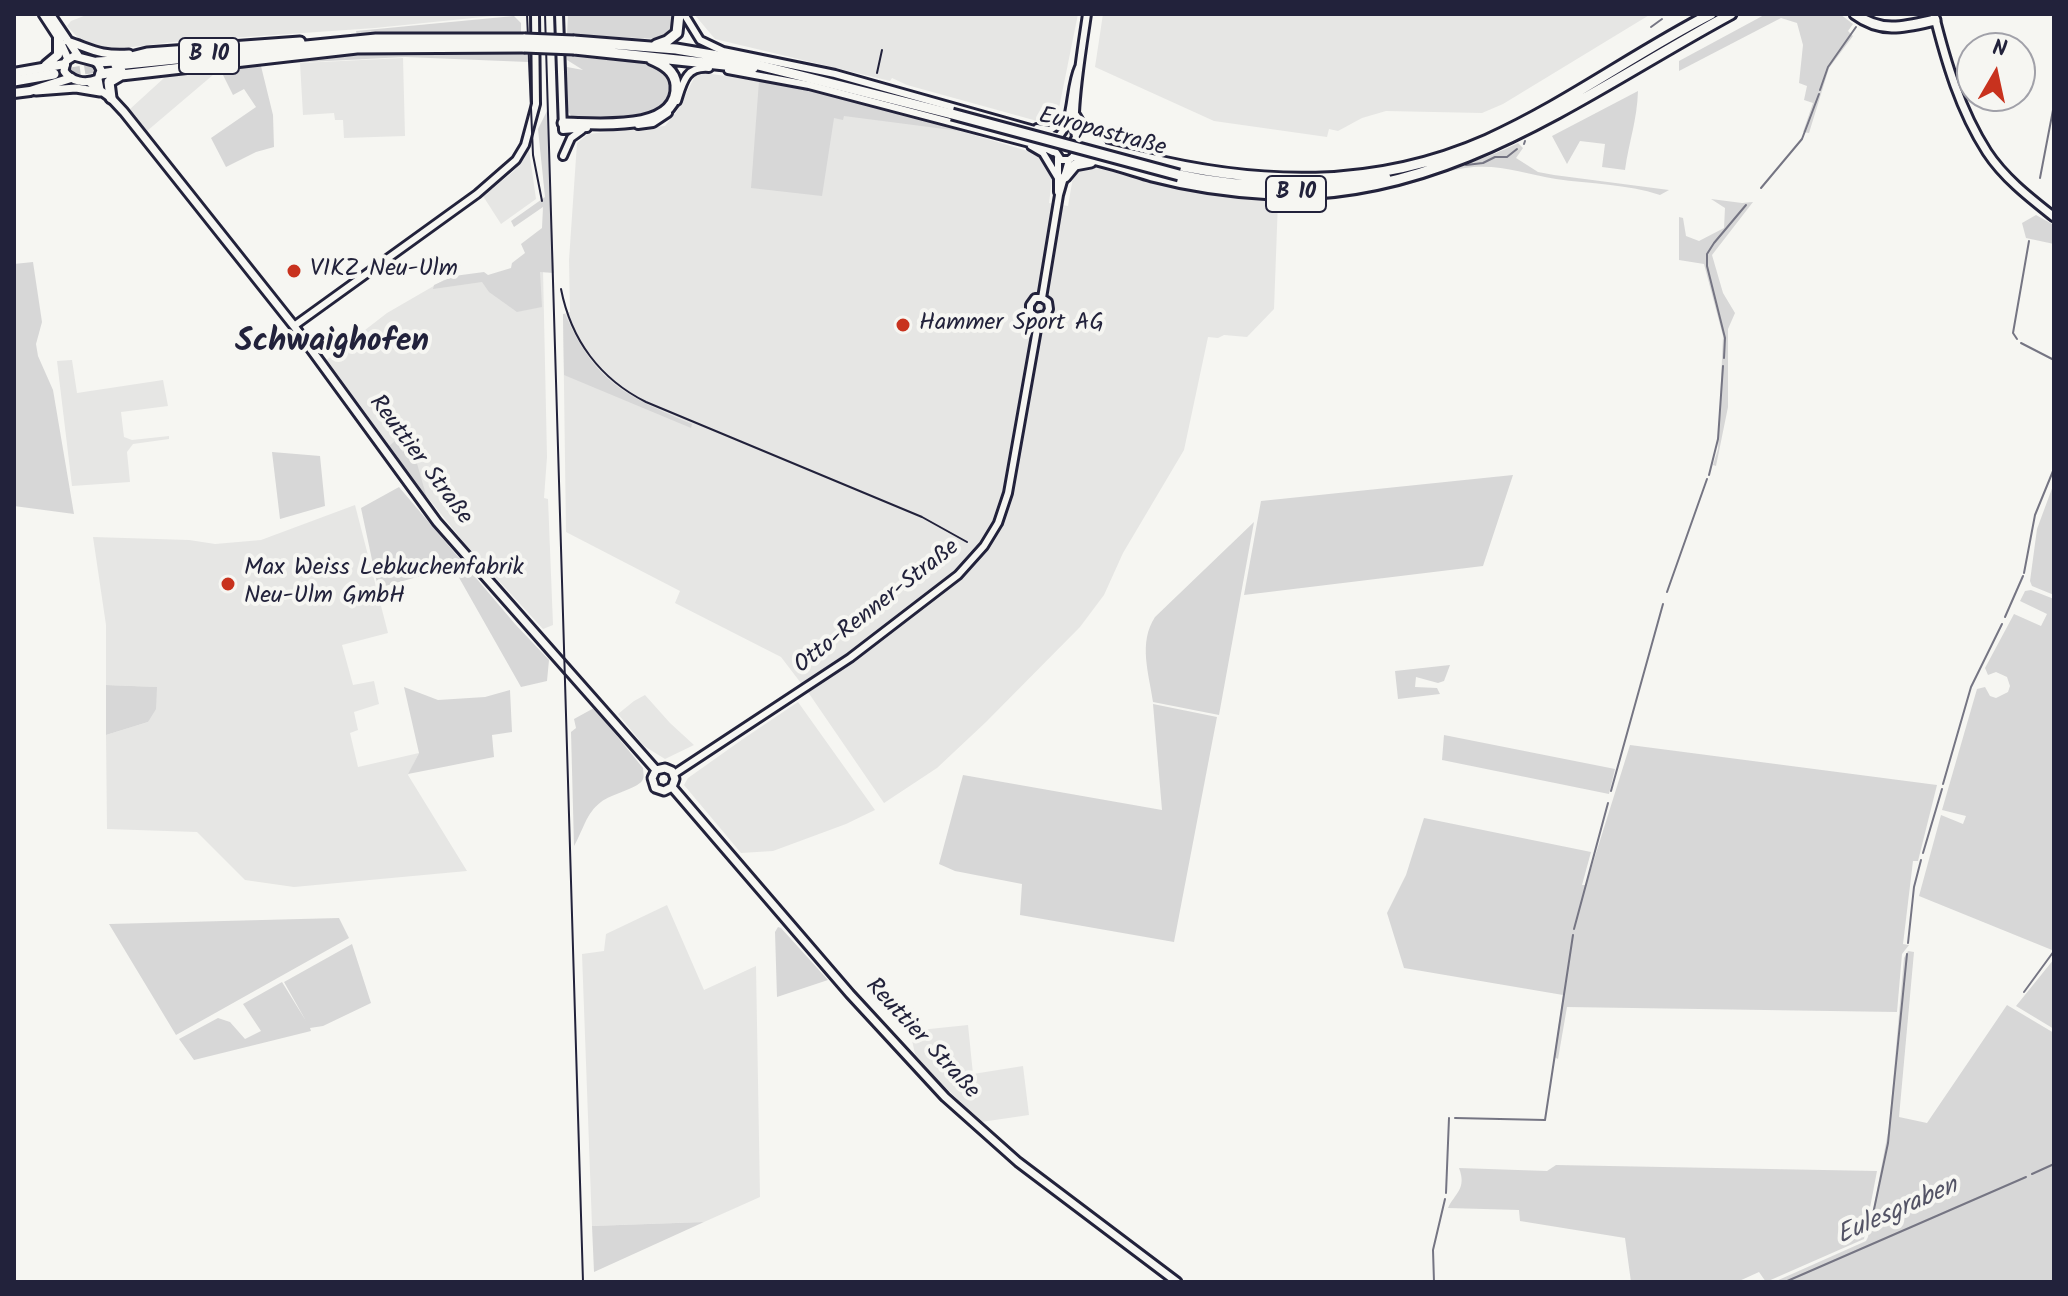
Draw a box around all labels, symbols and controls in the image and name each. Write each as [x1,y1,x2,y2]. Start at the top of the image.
text: N [1990,31,2009,68]
north arrow [1956,32,2036,112]
road number: B 10 [179,38,239,74]
street label: Europastraße [1035,103,1169,165]
road number: B 10 [1266,176,1326,212]
place label: VIKZ Neu-Ulm [310,257,458,285]
marker: VIKZ Neu-Ulm [285,262,303,280]
place label: Hammer Sport AG [919,311,1104,339]
marker: Hammer Sport AG [894,316,912,334]
district label: Schwaighofen [235,326,429,364]
street label: Reuttier Straße [361,390,477,532]
street label: Otto-Renner-Straße [790,535,966,681]
place label: Max Weiss Lebkuchenfabrik Neu-Ulm GmbH [244,556,524,612]
marker: Max Weiss Lebkuchenfabrik Neu-Ulm GmbH [219,575,237,593]
street label: Reuttier Straße [858,973,984,1107]
water label: Eulesgraben [1833,1172,1963,1254]

